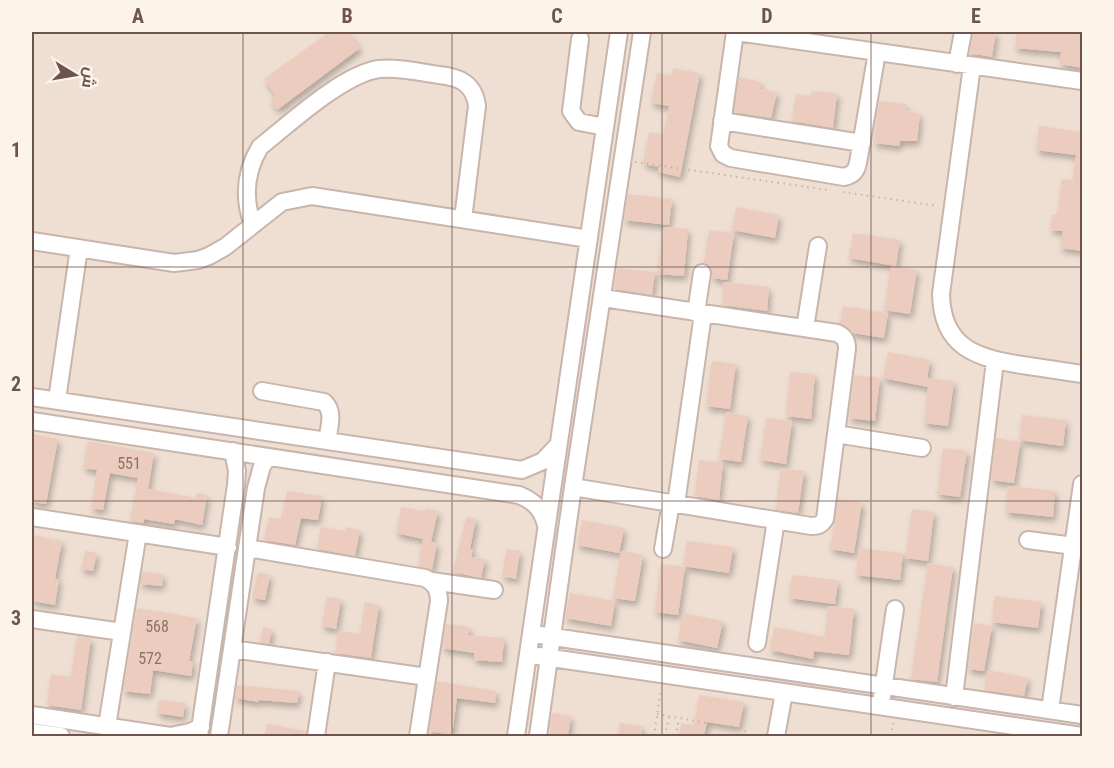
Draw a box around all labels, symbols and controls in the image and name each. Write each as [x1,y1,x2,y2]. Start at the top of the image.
text: A [132,4,144,28]
text: B [341,4,353,28]
text: C [551,4,563,28]
text: D [761,4,773,28]
text: E [971,4,981,28]
north arrow [45,45,105,105]
text: ش [78,66,101,90]
text: 1 [11,138,21,162]
text: 2 [11,372,21,396]
house number: 551 [117,454,141,473]
text: 3 [11,606,21,630]
house number: 568 [145,617,169,636]
house number: 572 [138,649,162,668]

